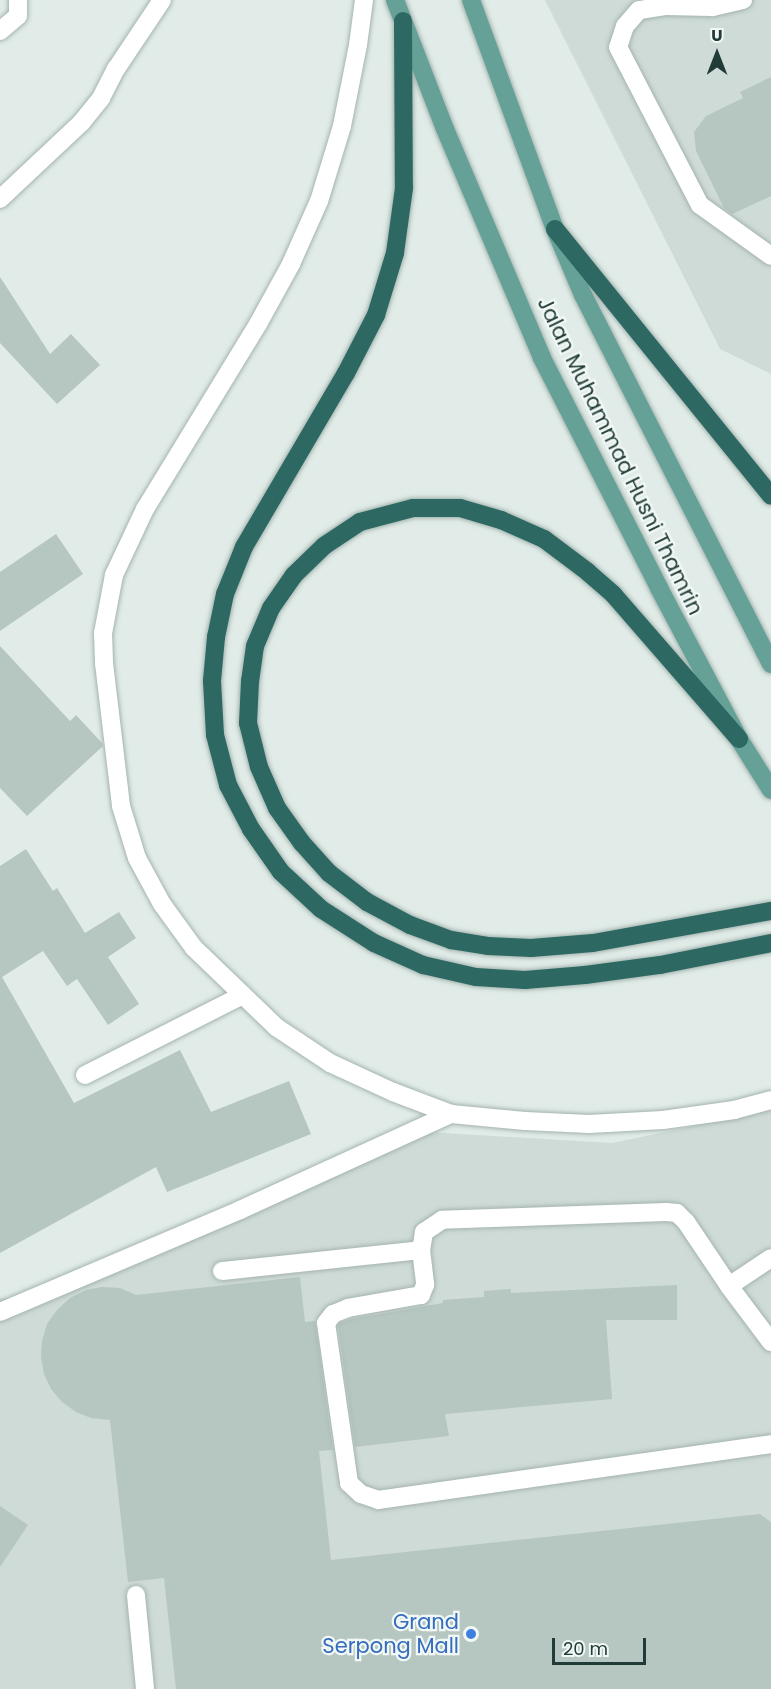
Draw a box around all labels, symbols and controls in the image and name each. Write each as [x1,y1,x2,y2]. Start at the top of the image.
north arrow [687,24,747,84]
text: U [711,24,723,47]
street label: Jalan Muhammad Husni Thamrin [532,293,708,619]
place label: Grand Serpong Mall [322,1609,459,1659]
scale bar [555,1626,650,1664]
marker: Grand Serpong Mall [464,1627,478,1641]
text: 20 m [563,1636,608,1661]

